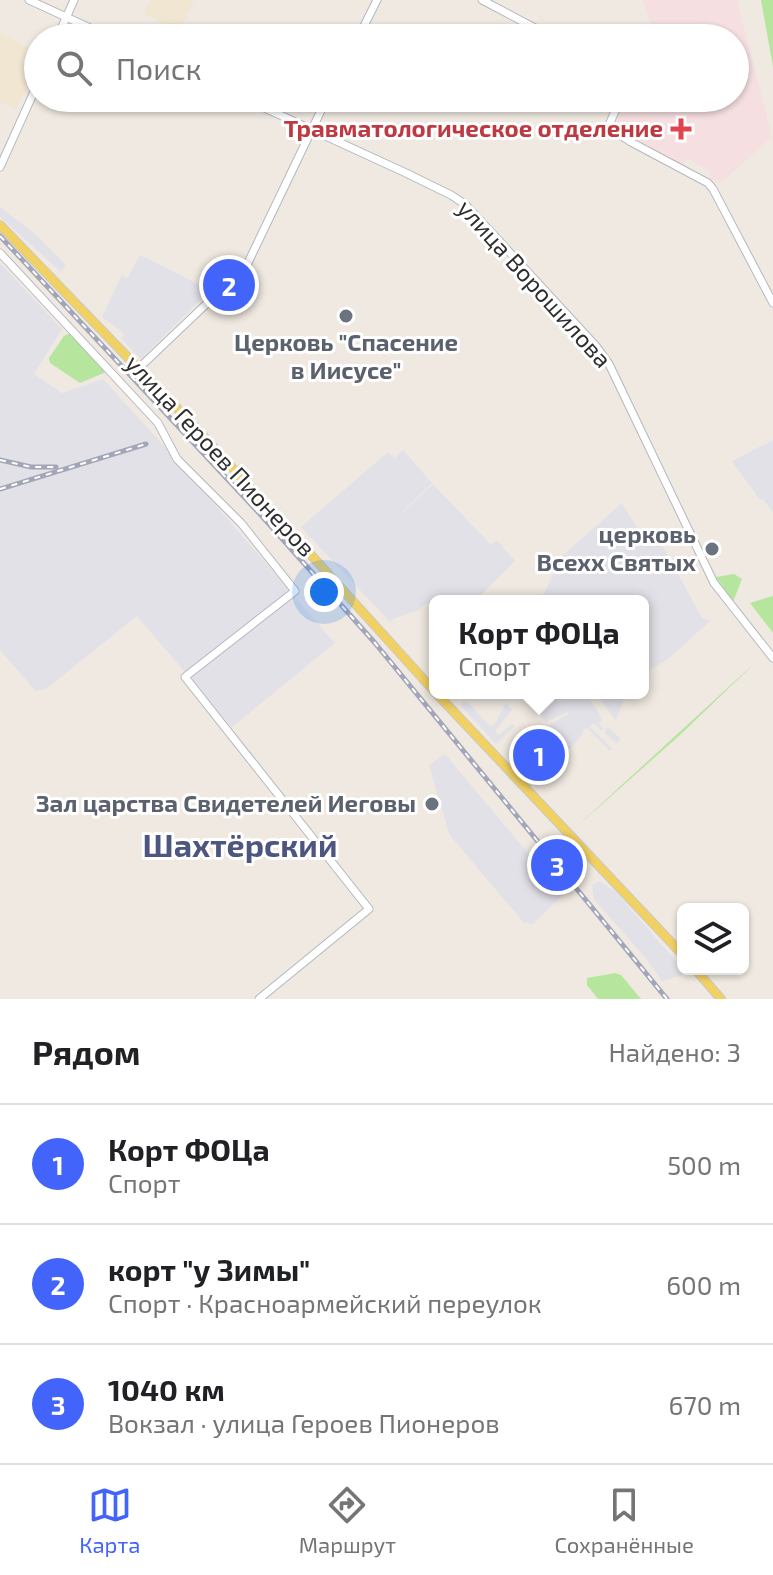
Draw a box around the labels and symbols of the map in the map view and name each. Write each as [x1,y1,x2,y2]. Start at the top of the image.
place label: Травматологическое отделение [284,113,663,142]
marker: Травматологическое отделение [670,118,692,140]
street label: улица Ворошилова [451,193,618,374]
pin: 2 [203,255,255,315]
marker: Церковь "Спасение в Иисусе" [337,307,355,325]
place label: Церковь "Спасение в Иисусе" [234,327,458,384]
street label: улица Героев Пионеров [119,348,322,562]
place label: церковь Всехх Святых [536,519,696,576]
marker: церковь Всехх Святых [703,540,721,558]
your location [304,572,344,612]
pin: 1 [513,725,565,785]
place label: Зал царства Свидетелей Иеговы [36,788,416,817]
marker: Зал царства Свидетелей Иеговы [423,795,441,813]
district label: Шахтёрский [143,825,337,863]
pin: 3 [531,835,583,895]

